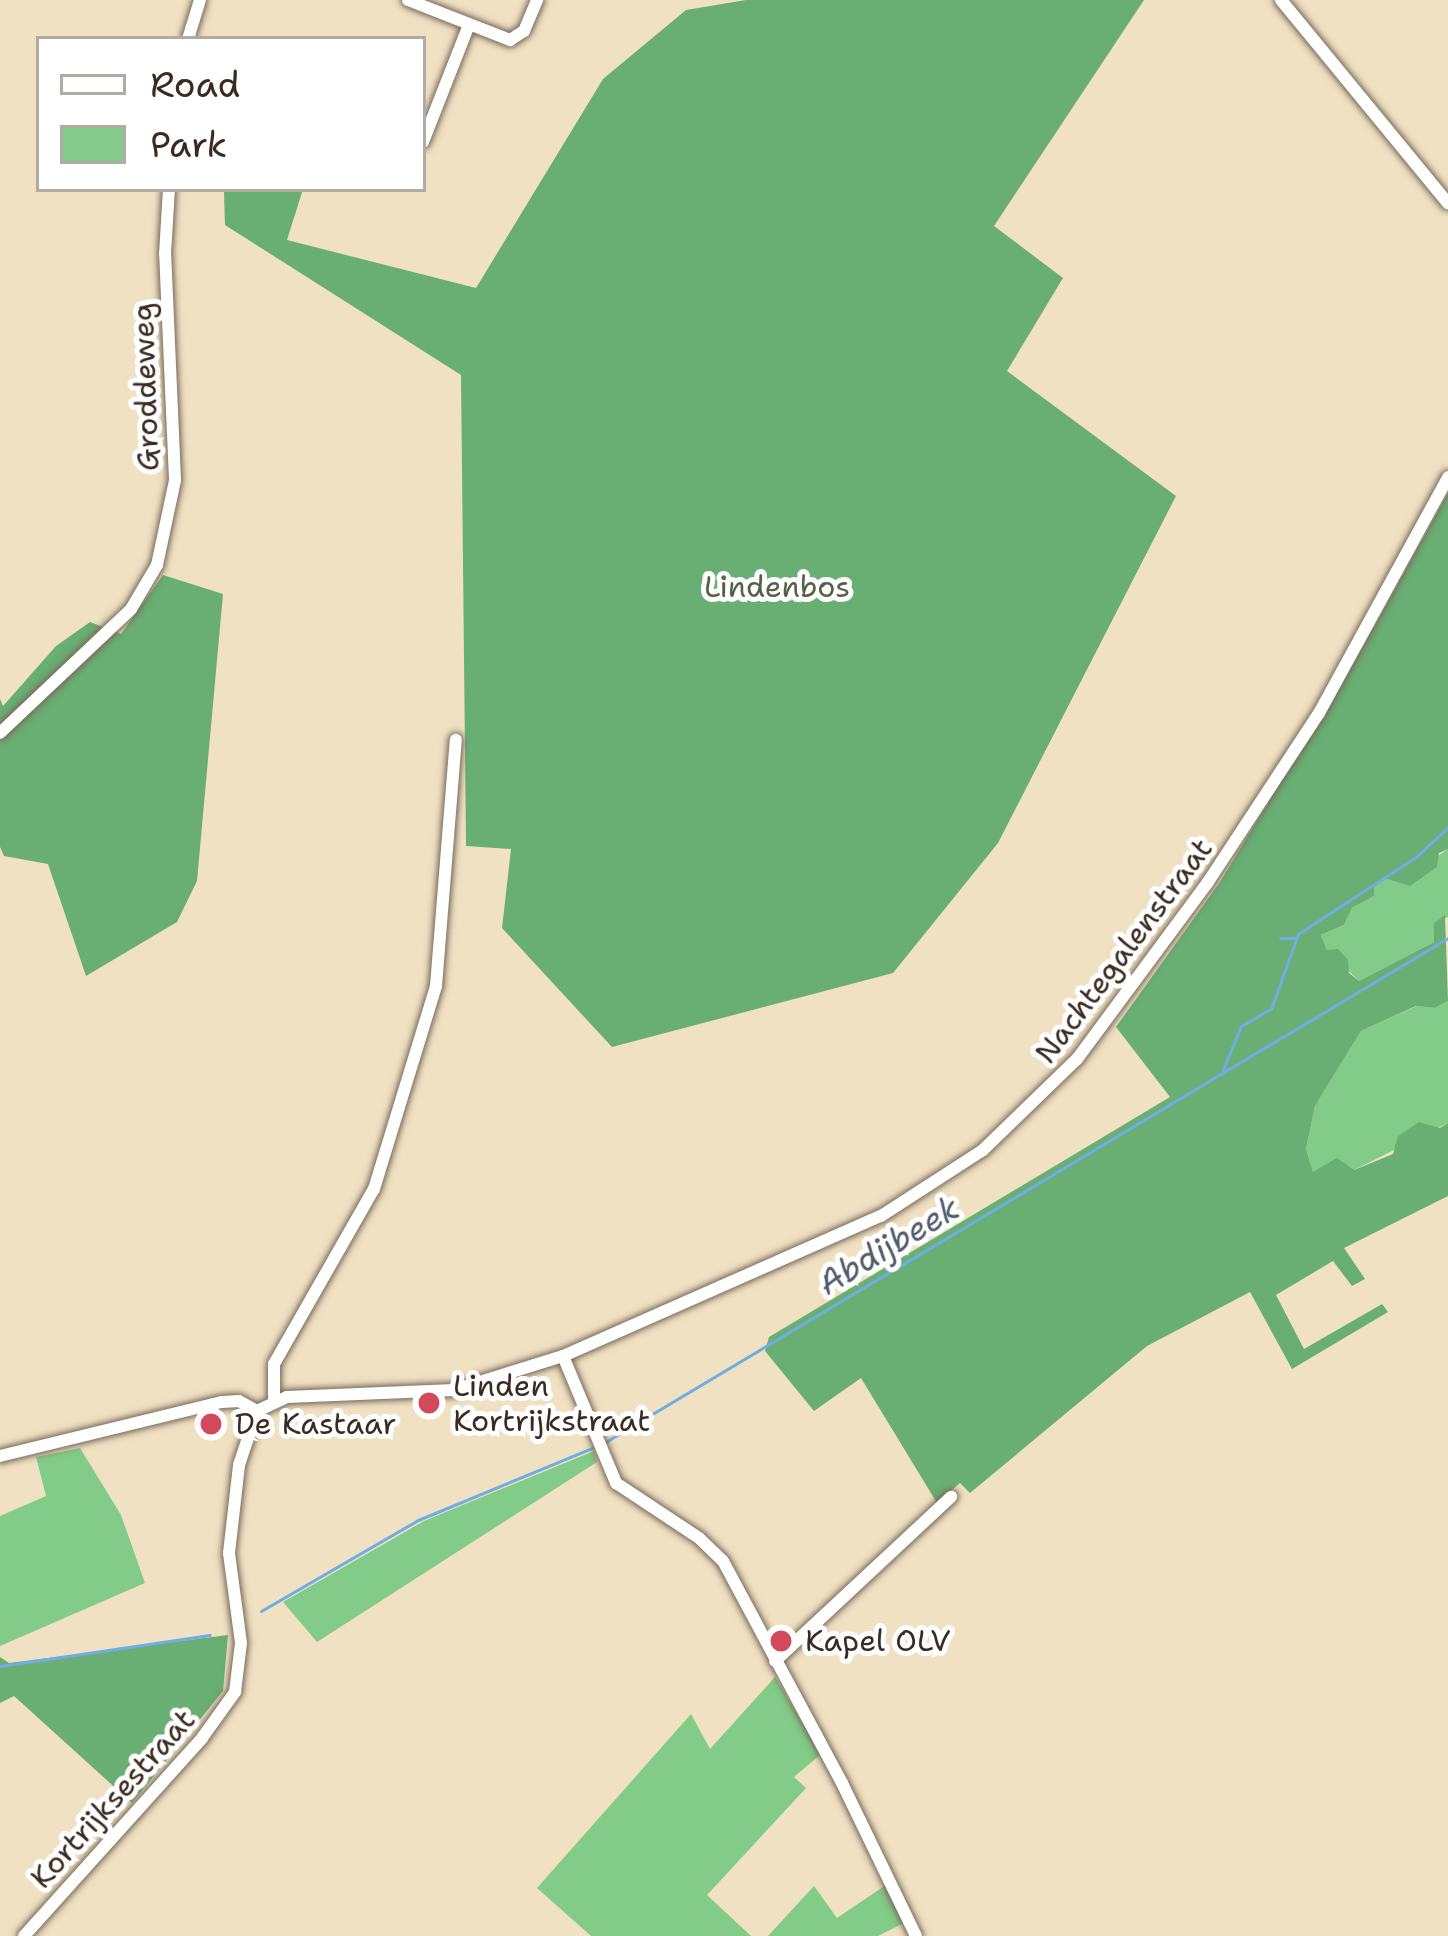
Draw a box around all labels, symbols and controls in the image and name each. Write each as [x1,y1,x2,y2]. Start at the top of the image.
legend [36,36,426,192]
text: Road [150,60,240,109]
text: Park [150,120,227,169]
street label: Groddeweg [125,302,167,472]
park label: Lindenbos [704,569,850,605]
street label: Nachtegalenstraat [1028,831,1220,1071]
water label: Abdijbeek [811,1188,967,1304]
place label: Linden Kortrijkstraat [453,1368,650,1438]
marker: Linden Kortrijkstraat [416,1390,442,1416]
place label: De Kastaar [235,1406,396,1442]
marker: De Kastaar [198,1411,224,1437]
place label: Kapel OLV [805,1623,951,1659]
marker: Kapel OLV [768,1628,794,1654]
street label: Kortrijksestraat [23,1702,203,1896]

